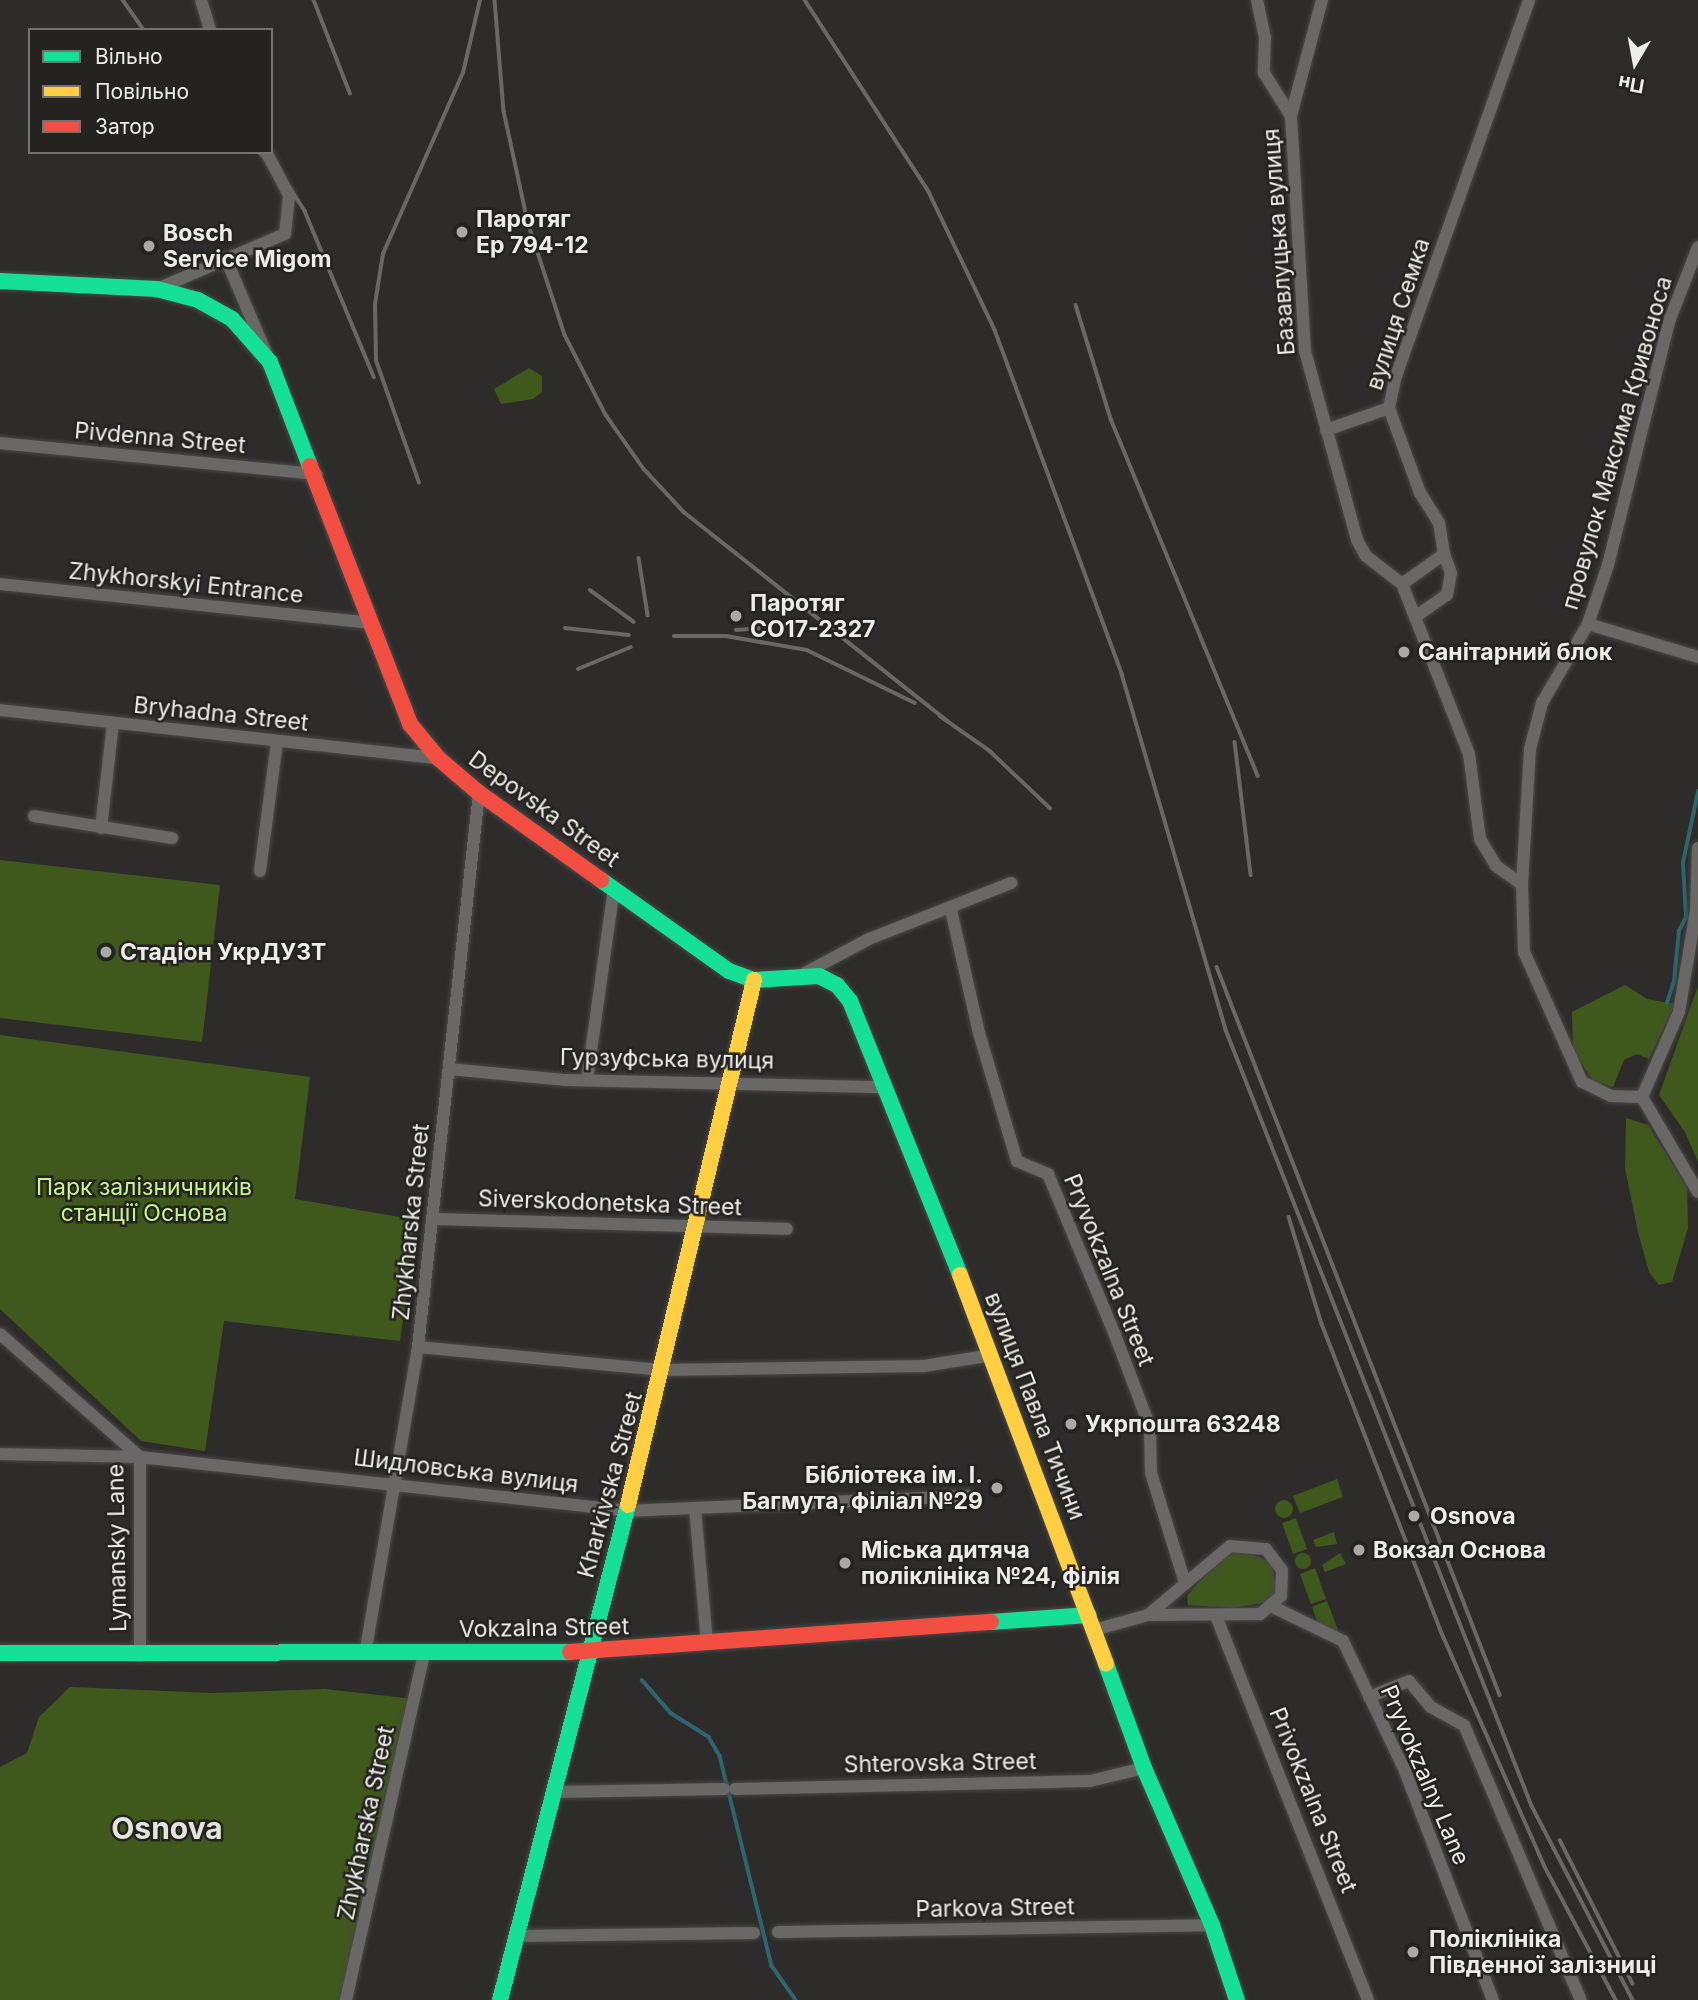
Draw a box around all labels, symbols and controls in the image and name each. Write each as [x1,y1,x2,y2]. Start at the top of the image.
legend [28,28,273,154]
north arrow [1600,28,1670,98]
text: Вільно [95,44,163,69]
text: Пн [1616,71,1646,98]
text: Повільно [95,79,189,104]
text: Затор [95,114,155,139]
street label: Базавлуцька вулиця [1257,128,1301,356]
place label: Паротяг Ер 794-12 [476,205,589,259]
place label: Bosch Service Migom [163,219,331,273]
marker: Паротяг Ер 794-12 [454,224,470,240]
street label: вулиця Семка [1360,235,1436,393]
marker: Bosch Service Migom [141,238,157,254]
street label: провулок Максима Кривоноса [1556,273,1678,613]
street label: Pivdenna Street [73,417,247,459]
street label: Zhykhorskyi Entrance [67,557,305,609]
place label: Паротяг СО17-2327 [750,589,875,643]
marker: Паротяг СО17-2327 [728,608,744,624]
place label: Санітарний блок [1418,638,1612,666]
marker: Санітарний блок [1396,644,1412,660]
street label: Bryhadna Street [132,691,310,737]
street label: Depovska Street [463,745,625,873]
place label: Стадіон УкрДУЗТ [120,938,326,966]
marker: Стадіон УкрДУЗТ [98,944,114,960]
street label: Гурзуфська вулиця [560,1043,774,1075]
street label: Zhykharska Street [387,1122,435,1322]
street label: Pryvokzalna Street [1058,1170,1160,1370]
park label: Парк залізничників станції Основа [36,1173,252,1227]
street label: Siverskodonetska Street [478,1185,742,1221]
street label: вулиця Павла Тичини [979,1288,1091,1524]
street label: Kharkivska Street [572,1389,648,1581]
place label: Укрпошта 63248 [1085,1410,1281,1438]
marker: Укрпошта 63248 [1063,1416,1079,1432]
street label: Шидловська вулиця [352,1444,580,1498]
place label: Бібліотека ім. І. Багмута, філіал №29 [741,1461,983,1515]
street label: Lymansky Lane [102,1464,132,1632]
marker: Бібліотека ім. І. Багмута, філіал №29 [989,1480,1005,1496]
place label: Osnova [1430,1502,1516,1530]
marker: Osnova [1404,1506,1424,1526]
place label: Міська дитяча поліклініка №24, філія [861,1536,1122,1590]
place label: Вокзал Основа [1373,1536,1546,1564]
marker: Вокзал Основа [1351,1542,1367,1558]
marker: Міська дитяча поліклініка №24, філія [835,1553,855,1573]
street label: Vokzalna Street [459,1613,629,1643]
street label: Pryvokzalny Lane [1375,1681,1475,1869]
street label: Privokzalna Street [1263,1703,1363,1897]
street label: Zhykharska Street [332,1723,400,1923]
street label: Shterovska Street [843,1748,1037,1778]
district label: Osnova [111,1810,223,1846]
street label: Parkova Street [915,1893,1075,1923]
place label: Поліклініка Південної залізниці [1429,1925,1656,1979]
marker: Поліклініка Південної залізниці [1403,1942,1423,1962]

